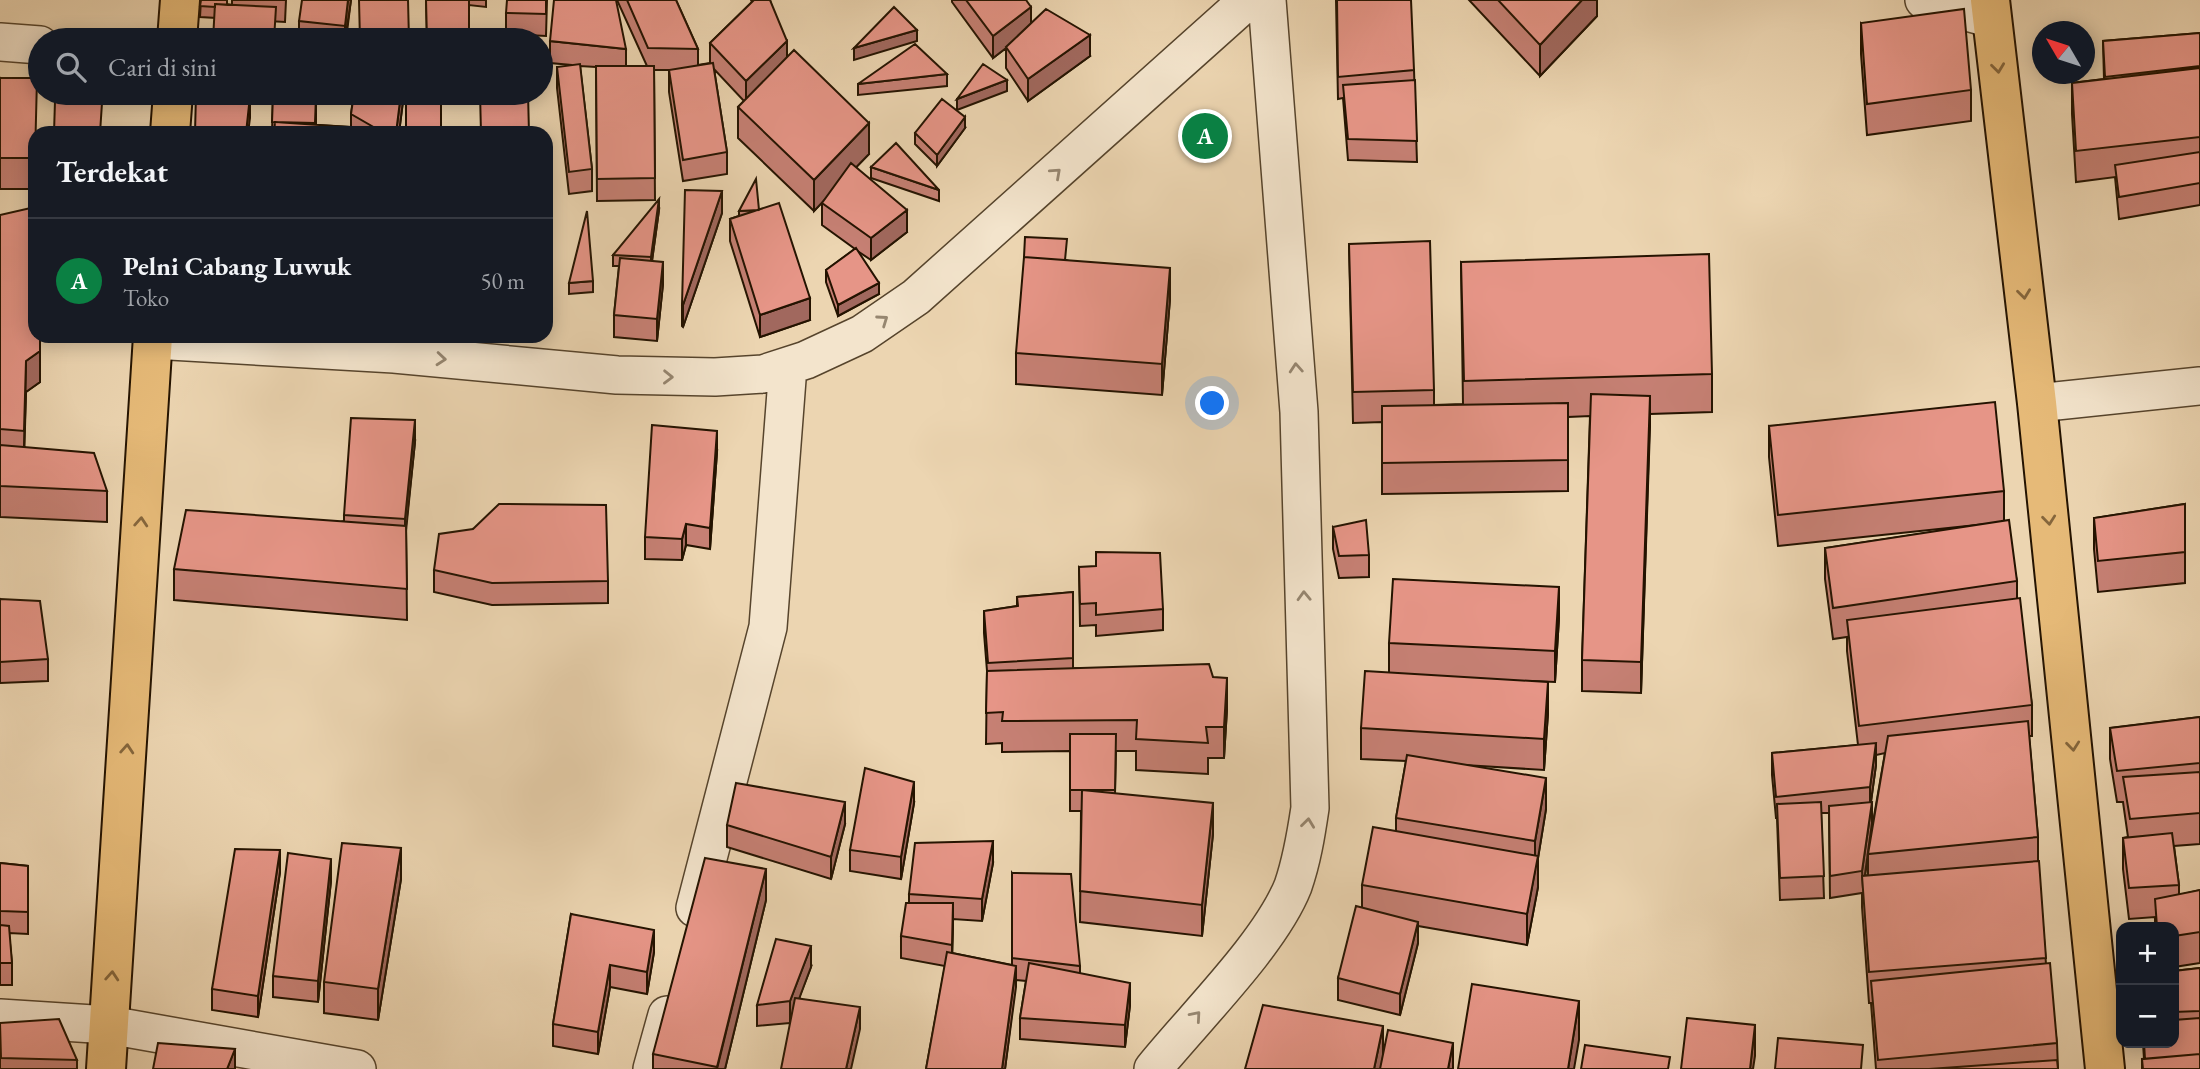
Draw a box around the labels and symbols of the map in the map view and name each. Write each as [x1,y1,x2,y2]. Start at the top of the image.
north arrow [2032,21,2095,84]
one-way arrow [1990,63,2005,74]
pin: A [1182,110,1228,162]
one-way arrow [1048,169,1061,181]
one-way arrow [2017,288,2032,300]
one-way arrow [875,316,888,328]
one-way arrow [435,351,447,366]
one-way arrow [1289,363,1304,374]
one-way arrow [663,369,674,385]
your location [1195,386,1229,420]
one-way arrow [2042,514,2057,526]
one-way arrow [134,517,149,528]
one-way arrow [1296,590,1312,601]
one-way arrow [2065,741,2080,752]
one-way arrow [119,744,134,755]
one-way arrow [1300,817,1315,829]
one-way arrow [104,971,119,982]
one-way arrow [1188,1011,1200,1024]

